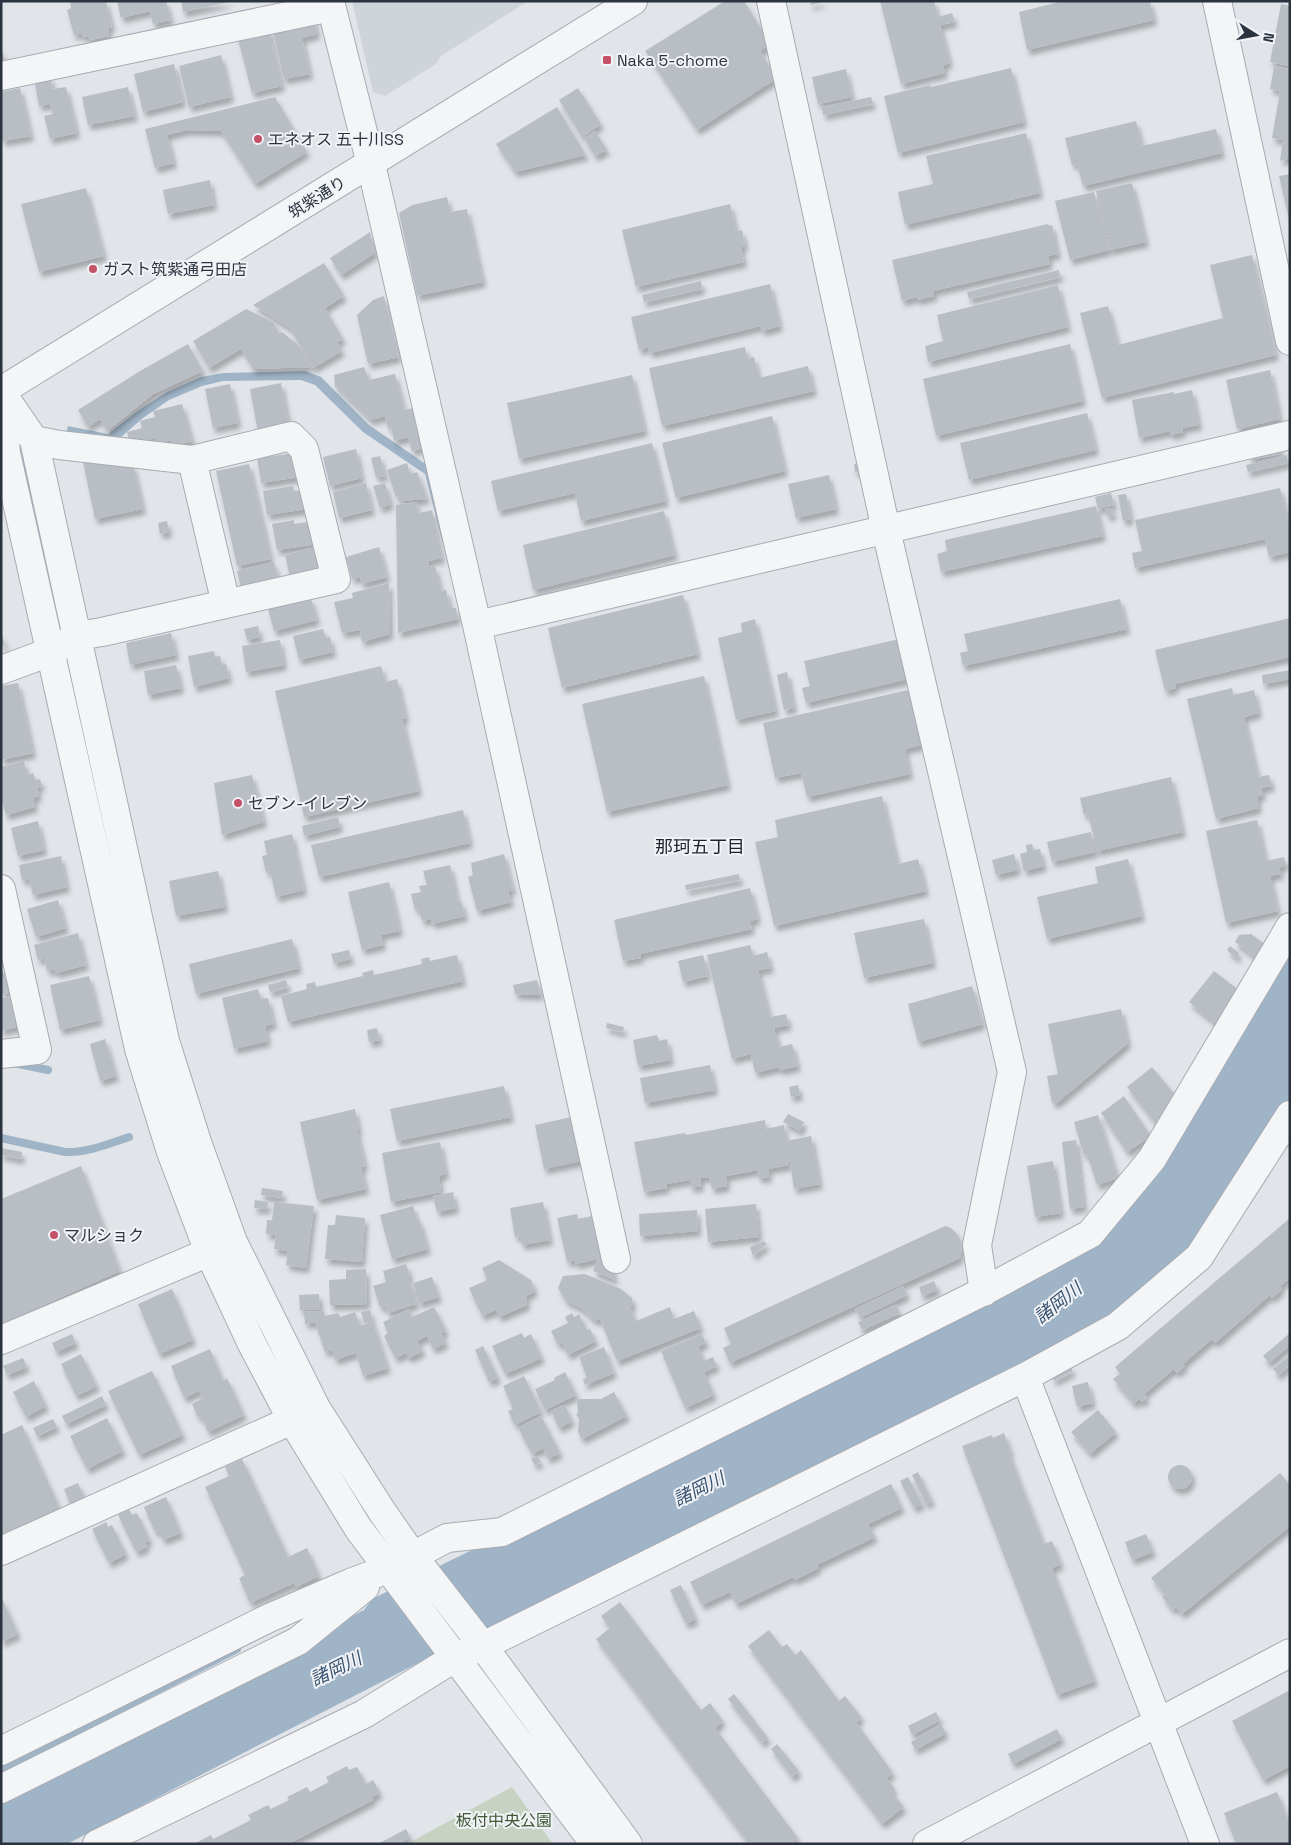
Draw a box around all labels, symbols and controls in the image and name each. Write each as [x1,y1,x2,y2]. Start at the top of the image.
north arrow [1231,10,1281,60]
text: N [1259,31,1278,44]
place label: Naka 5-chome [617,50,728,71]
marker: Naka 5-chome [601,54,613,66]
place label: エネオス 五十川SS [268,129,404,150]
marker: エネオス 五十川SS [252,133,264,145]
street label: 筑紫通り [285,172,350,223]
place label: ガスト筑紫通弓田店 [103,259,247,280]
marker: ガスト筑紫通弓田店 [87,263,99,275]
place label: セブン-イレブン [248,793,367,814]
marker: セブン-イレブン [232,797,244,809]
district label: 那珂五丁目 [655,835,745,858]
place label: マルショク [64,1225,144,1246]
marker: マルショク [48,1229,60,1241]
water label: 諸岡川 [1029,1276,1088,1328]
water label: 諸岡川 [669,1466,730,1511]
water label: 諸岡川 [306,1646,367,1691]
park label: 板付中央公園 [456,1810,552,1831]

